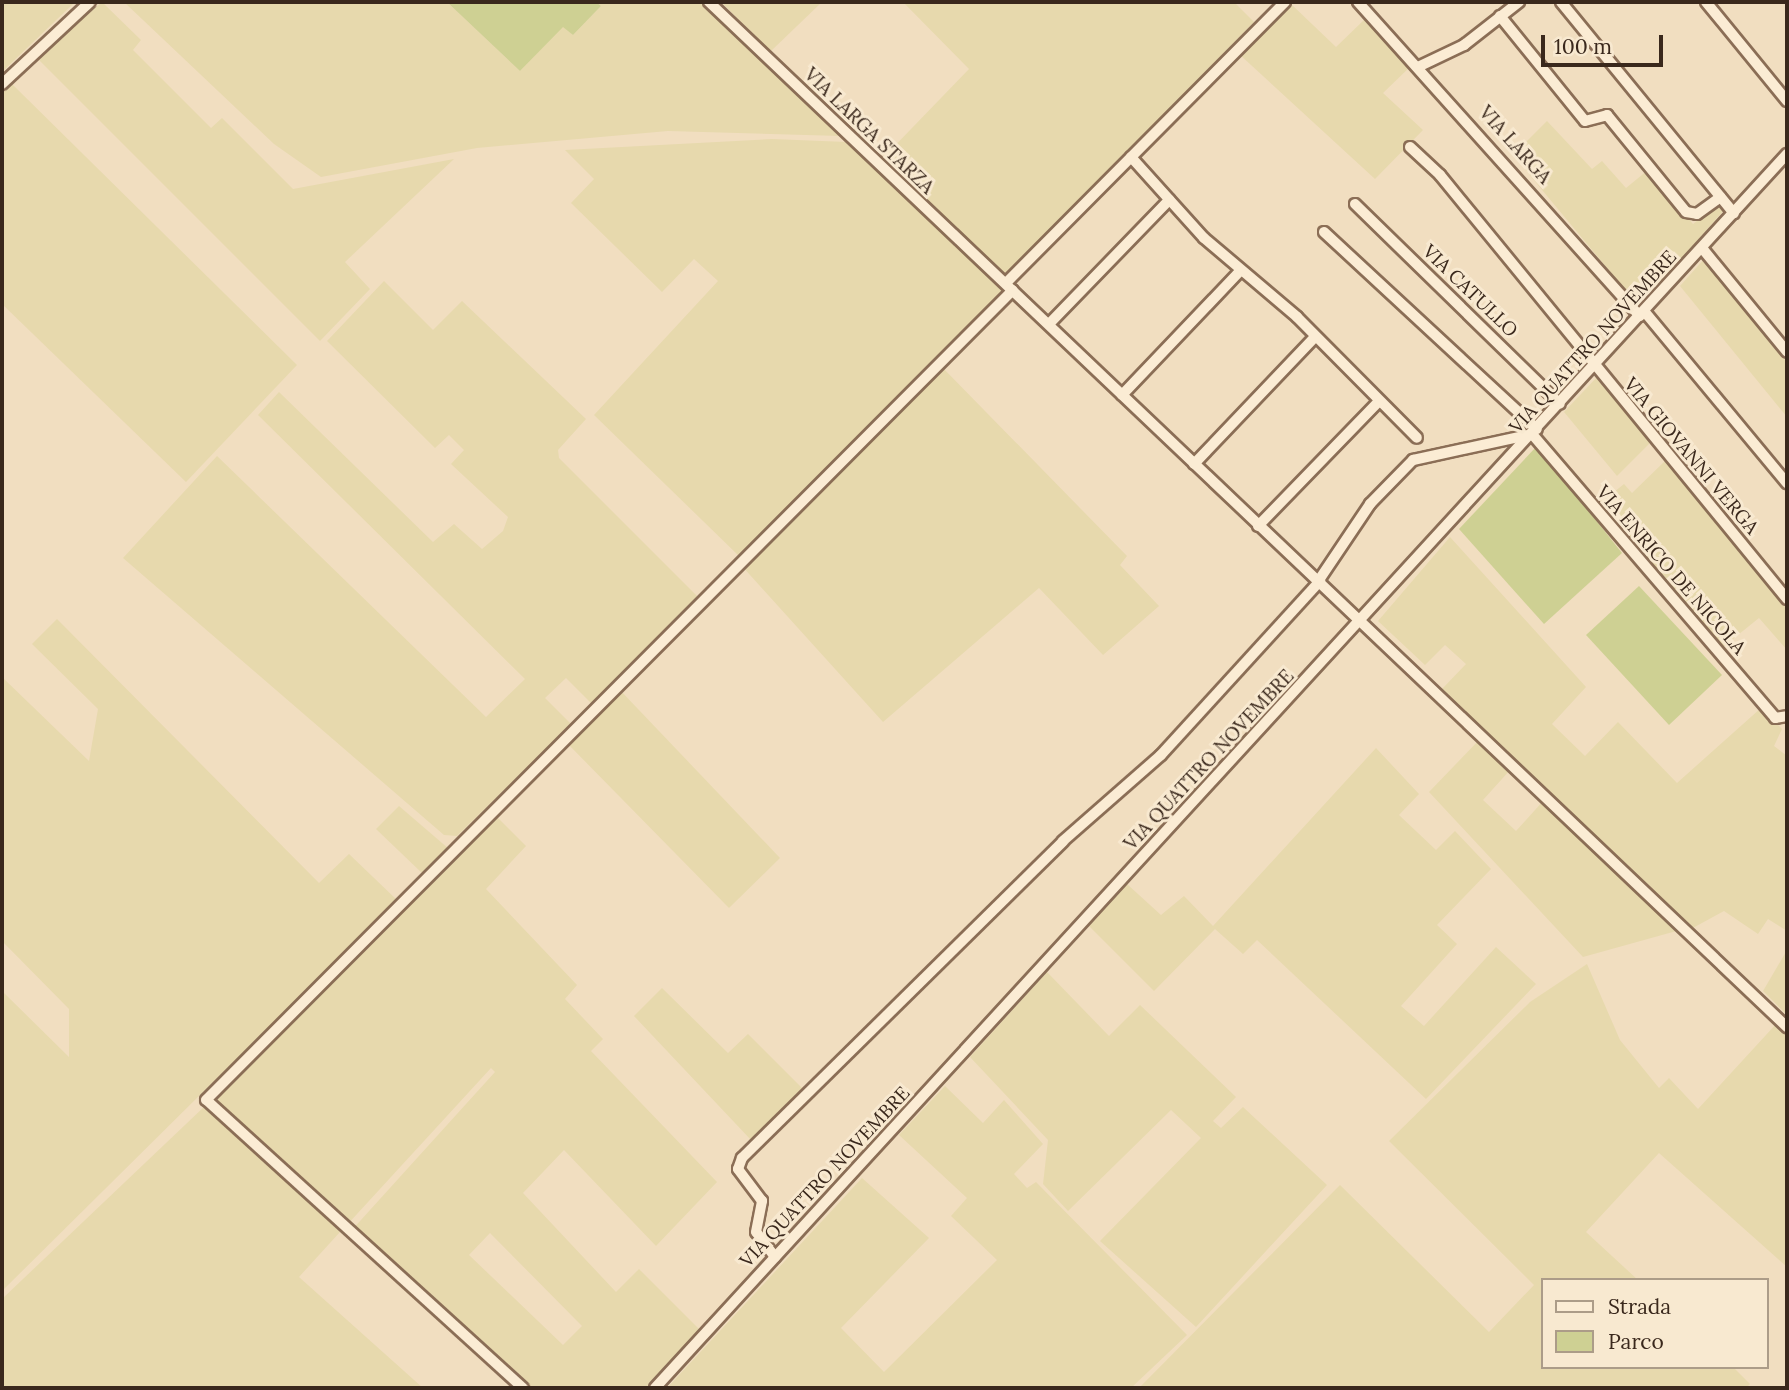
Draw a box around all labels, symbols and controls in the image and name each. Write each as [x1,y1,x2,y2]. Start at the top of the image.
scale bar [1544,21,1666,65]
text: 100 m [1554,33,1612,60]
street label: VIA LARGA STARZA [799,63,939,199]
street label: VIA LARGA [1474,101,1556,189]
street label: VIA CATULLO [1418,240,1522,342]
street label: VIA QUATTRO NOVEMBRE [1505,246,1681,438]
street label: VIA GIOVANNI VERGA [1619,373,1763,539]
street label: VIA ENRICO DE NICOLA [1591,481,1751,659]
street label: VIA QUATTRO NOVEMBRE [1119,665,1299,855]
street label: VIA QUATTRO NOVEMBRE [735,1082,915,1272]
legend [1540,1278,1768,1369]
text: Strada [1608,1293,1671,1320]
text: Parco [1608,1328,1664,1355]

